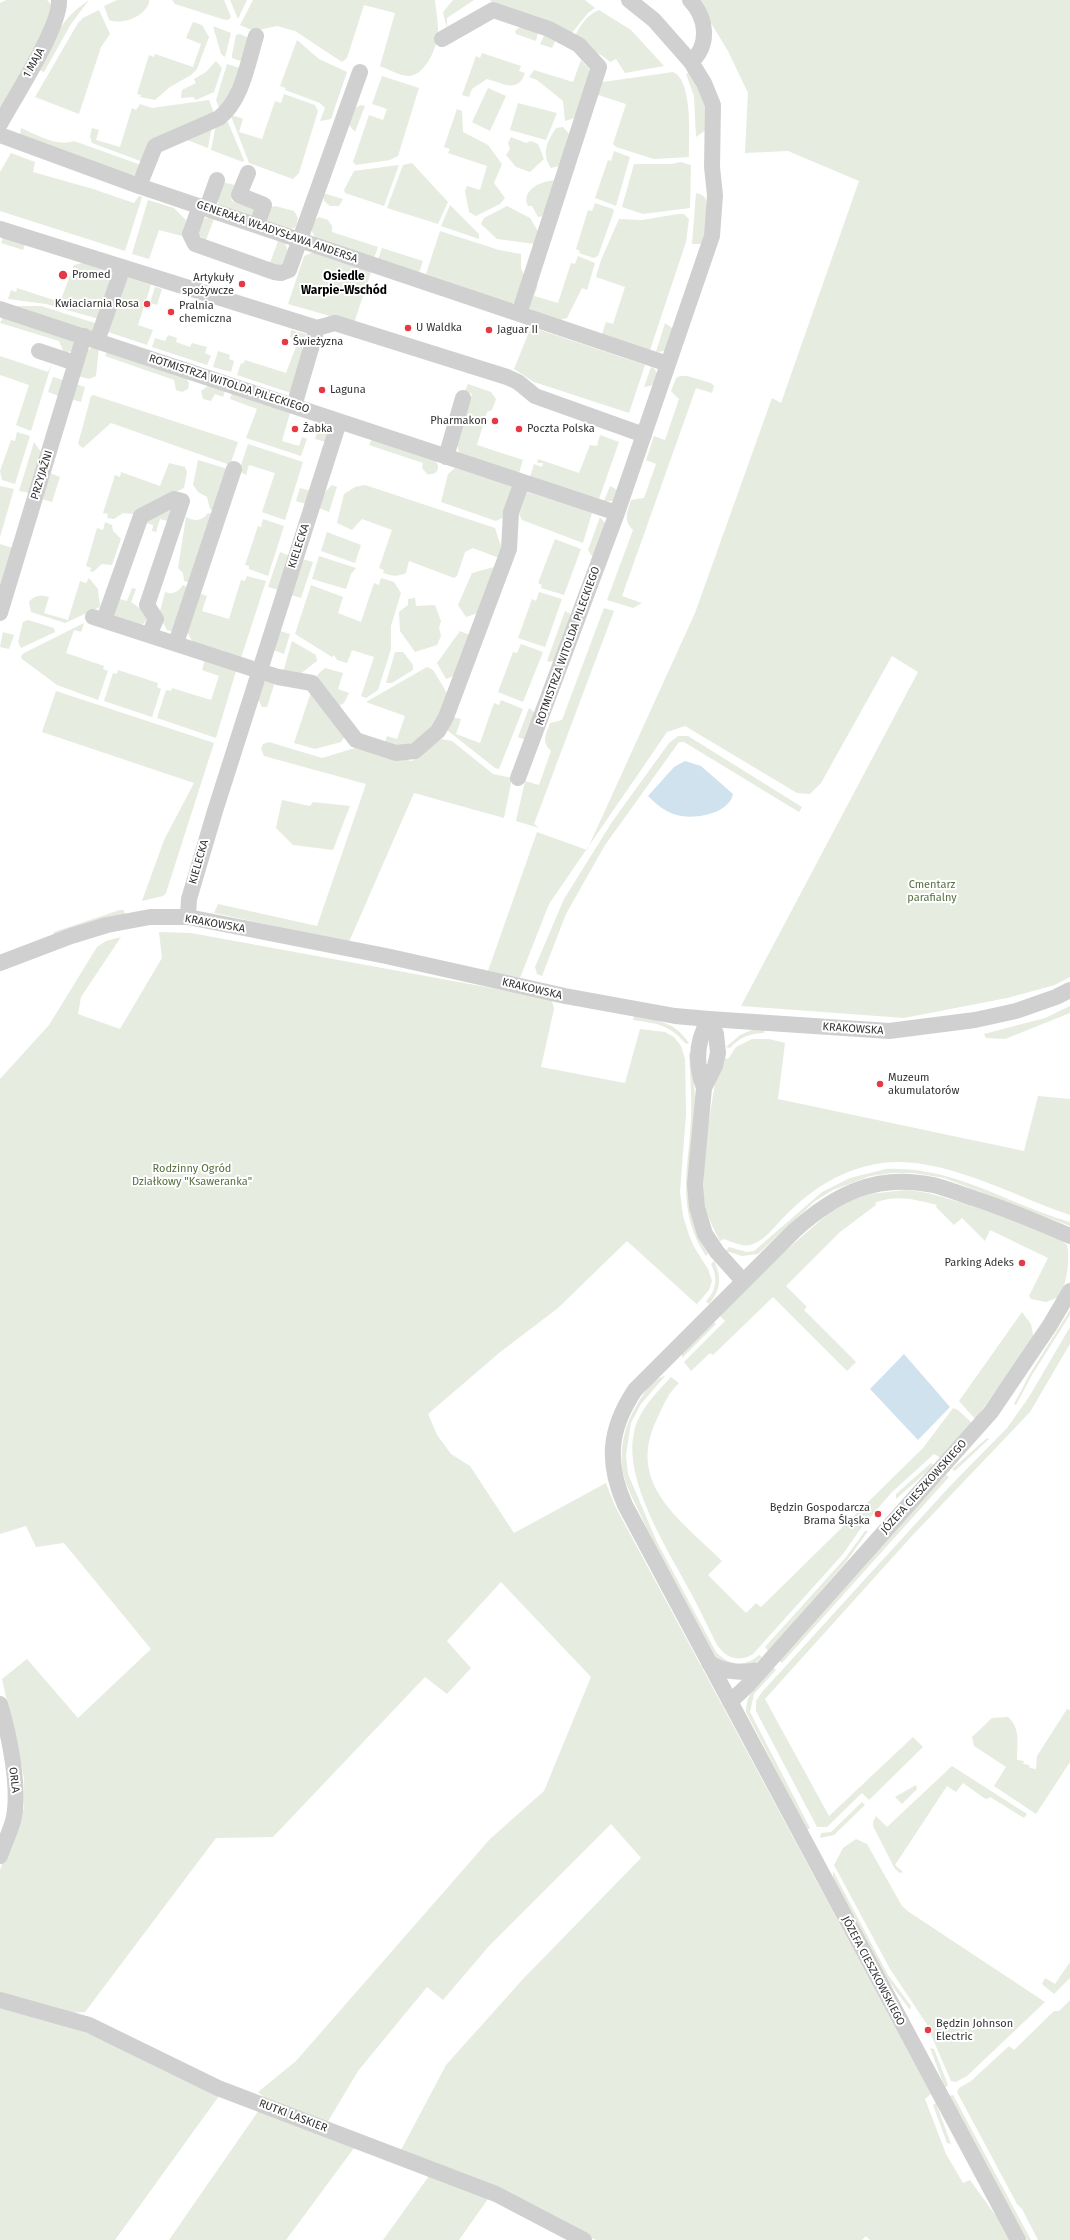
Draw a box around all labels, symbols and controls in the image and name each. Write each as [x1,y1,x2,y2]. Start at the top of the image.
street label: 1 MAJA [20,46,48,80]
street label: GENERAŁA WŁADYSŁAWA ANDERSA [195,198,359,266]
place label: Promed [72,268,111,282]
marker: Promed [57,269,69,281]
district label: Osiedle Warpie-Wschód [301,270,387,298]
place label: Artykuły spożywcze [182,271,234,297]
marker: Artykuły spożywcze [237,279,247,289]
place label: Kwiaciarnia Rosa [55,297,139,311]
marker: Kwiaciarnia Rosa [142,299,152,309]
place label: Pralnia chemiczna [179,299,232,325]
marker: Pralnia chemiczna [166,307,176,317]
place label: U Waldka [416,321,462,335]
marker: U Waldka [403,323,413,333]
place label: Jaguar II [497,323,538,337]
marker: Jaguar II [484,325,494,335]
place label: Świeżyzna [293,335,343,349]
marker: Świeżyzna [280,337,290,347]
street label: ROTMISTRZA WITOLDA PILECKIEGO [147,352,311,416]
place label: Laguna [330,383,366,397]
marker: Laguna [317,385,327,395]
place label: Pharmakon [430,414,487,428]
marker: Pharmakon [490,416,500,426]
place label: Żabka [303,422,333,436]
place label: Poczta Polska [527,422,595,436]
marker: Żabka [290,424,300,434]
marker: Poczta Polska [514,424,524,434]
street label: PRZYJAŹNI [28,449,56,501]
street label: KIELECKA [286,522,312,570]
street label: ROTMISTRZA WITOLDA PILECKIEGO [533,565,603,727]
street label: KIELECKA [186,838,212,886]
park label: Cmentarz parafialny [907,878,957,904]
street label: KRAKOWSKA [184,912,246,936]
street label: KRAKOWSKA [501,976,563,1002]
street label: KRAKOWSKA [822,1020,884,1038]
place label: Muzeum akumulatorów [888,1071,959,1097]
marker: Muzeum akumulatorów [875,1079,885,1089]
park label: Rodzinny Ogród Działkowy "Ksaweranka" [132,1162,252,1188]
place label: Parking Adeks [945,1256,1014,1270]
marker: Parking Adeks [1017,1258,1027,1268]
street label: JÓZEFA CIESZKOWSKIEGO [878,1437,970,1537]
place label: Będzin Gospodarcza Brama Śląska [770,1501,870,1527]
marker: Będzin Gospodarcza Brama Śląska [873,1509,883,1519]
street label: ORLA [6,1766,22,1794]
street label: JÓZEFA CIESZKOWSKIEGO [839,1914,907,2028]
place label: Będzin Johnson Electric [936,2017,1013,2043]
marker: Będzin Johnson Electric [923,2025,933,2035]
street label: RUTKI LASKIER [257,2097,329,2135]

